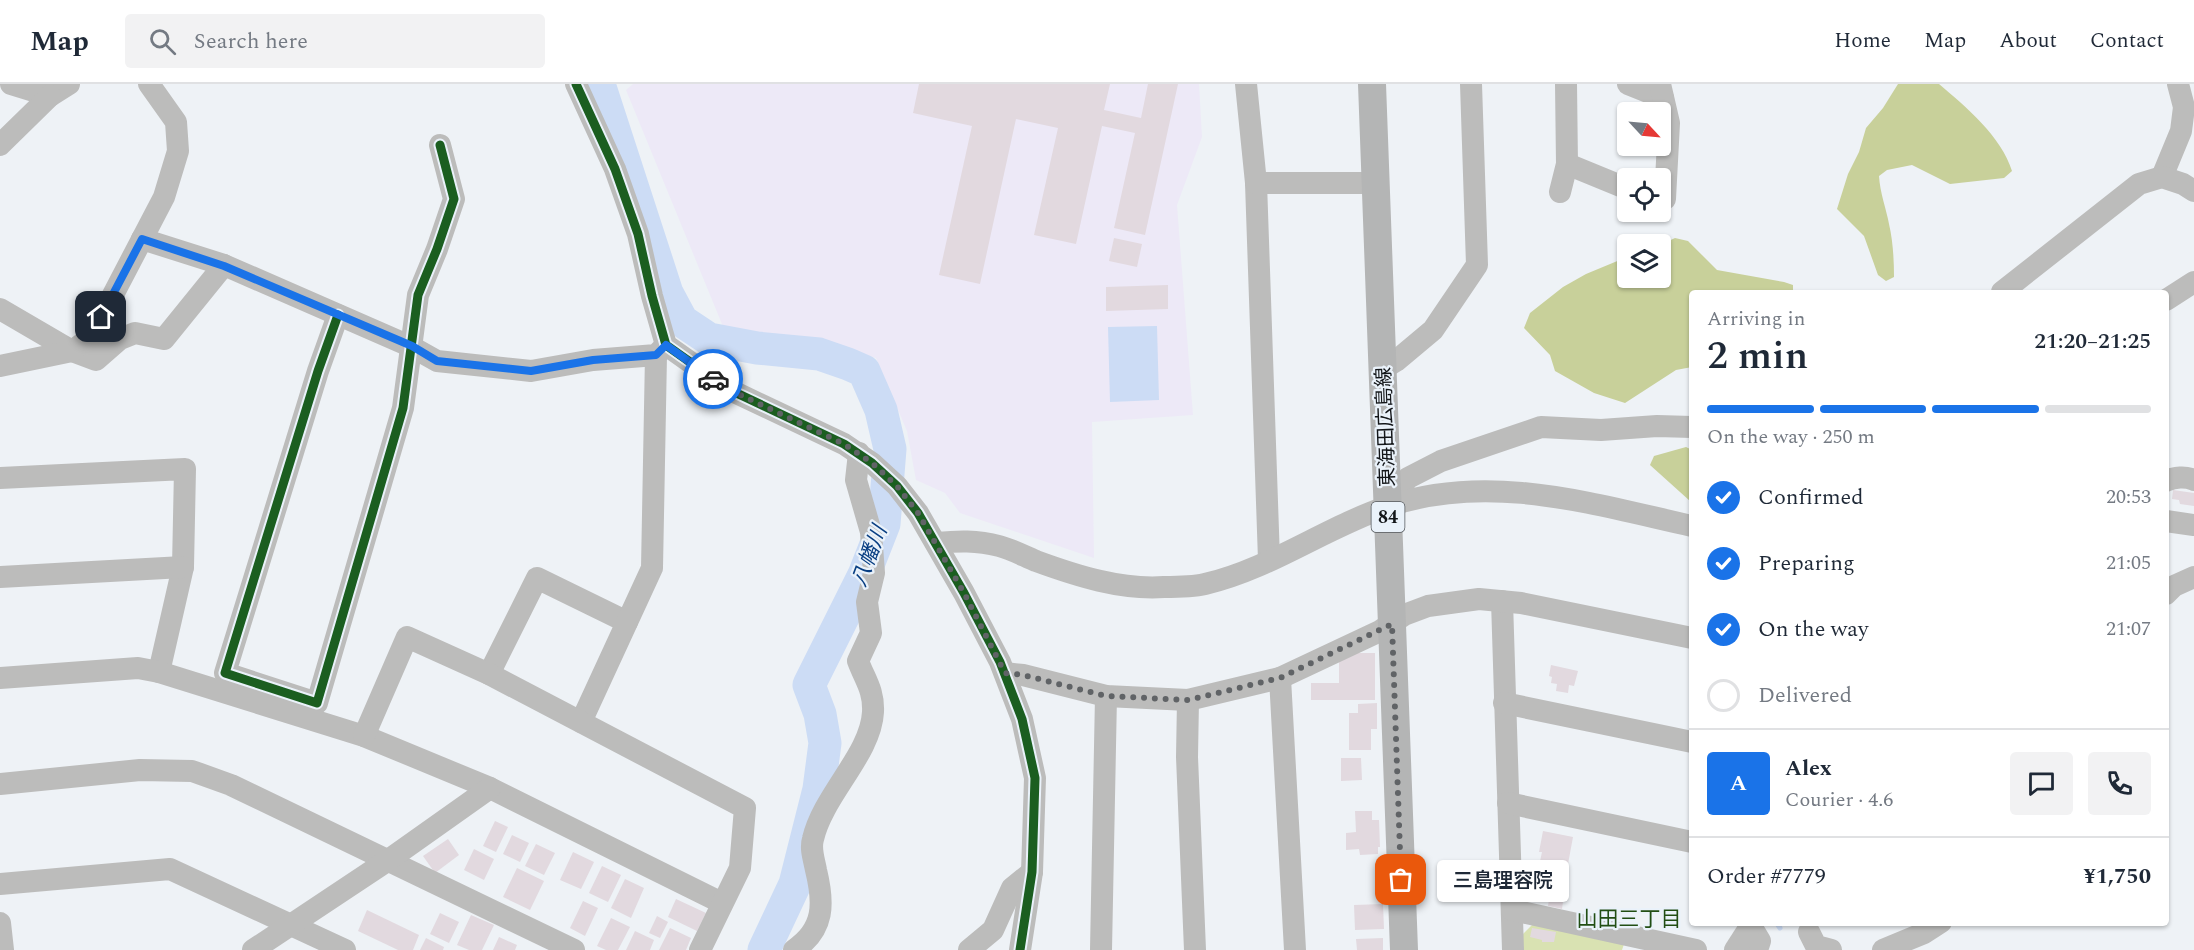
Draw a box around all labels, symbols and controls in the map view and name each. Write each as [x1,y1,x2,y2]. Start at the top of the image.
search box [125,14,545,68]
text: Map [30,20,89,63]
icon: search [146,25,179,58]
text: Search here [194,25,308,58]
text: Home [1834,25,1891,57]
text: Map [1924,25,1966,57]
text: About [1999,25,2057,57]
text: Contact [2090,25,2164,57]
north arrow [1617,102,1671,156]
map controls [1617,102,1671,288]
button: locate [1617,168,1671,222]
button: layers [1617,234,1671,288]
pin [75,291,126,342]
icon: home [84,300,117,333]
text: Arriving in [1707,304,1805,334]
text: 21:20–21:25 [2034,325,2151,358]
text: 2 min [1707,327,1808,386]
courier [683,349,743,409]
icon: car [697,363,730,396]
street label: 東海田広島線 [1369,366,1403,487]
text: On the way · 250 m [1707,422,1875,452]
icon: check [1707,481,1740,514]
text: Confirmed [1758,481,1864,514]
text: 20:53 [2106,482,2151,512]
road number: 84 [1372,502,1404,532]
water label: 八幡川 [844,519,897,592]
icon: check [1707,547,1740,580]
text: Preparing [1758,547,1855,580]
text: 21:05 [2106,548,2151,578]
icon: check [1707,613,1740,646]
text: On the way [1758,613,1869,646]
text: 21:07 [2106,614,2151,644]
text: Delivered [1758,679,1852,712]
text: Alex [1785,752,1832,785]
button: chat [2010,752,2073,815]
button: phone [2088,752,2151,815]
text: A [1730,767,1747,800]
text: Courier · 4.6 [1785,785,1893,815]
pin [1375,854,1426,905]
callout: 三島理容院 [1437,859,1569,901]
text: Order #7779 [1707,860,1826,893]
text: ¥1,750 [2083,860,2151,893]
icon: bag [1384,863,1417,896]
text: 三島理容院 [1453,866,1553,896]
district label: 山田三丁目 [1577,904,1682,936]

